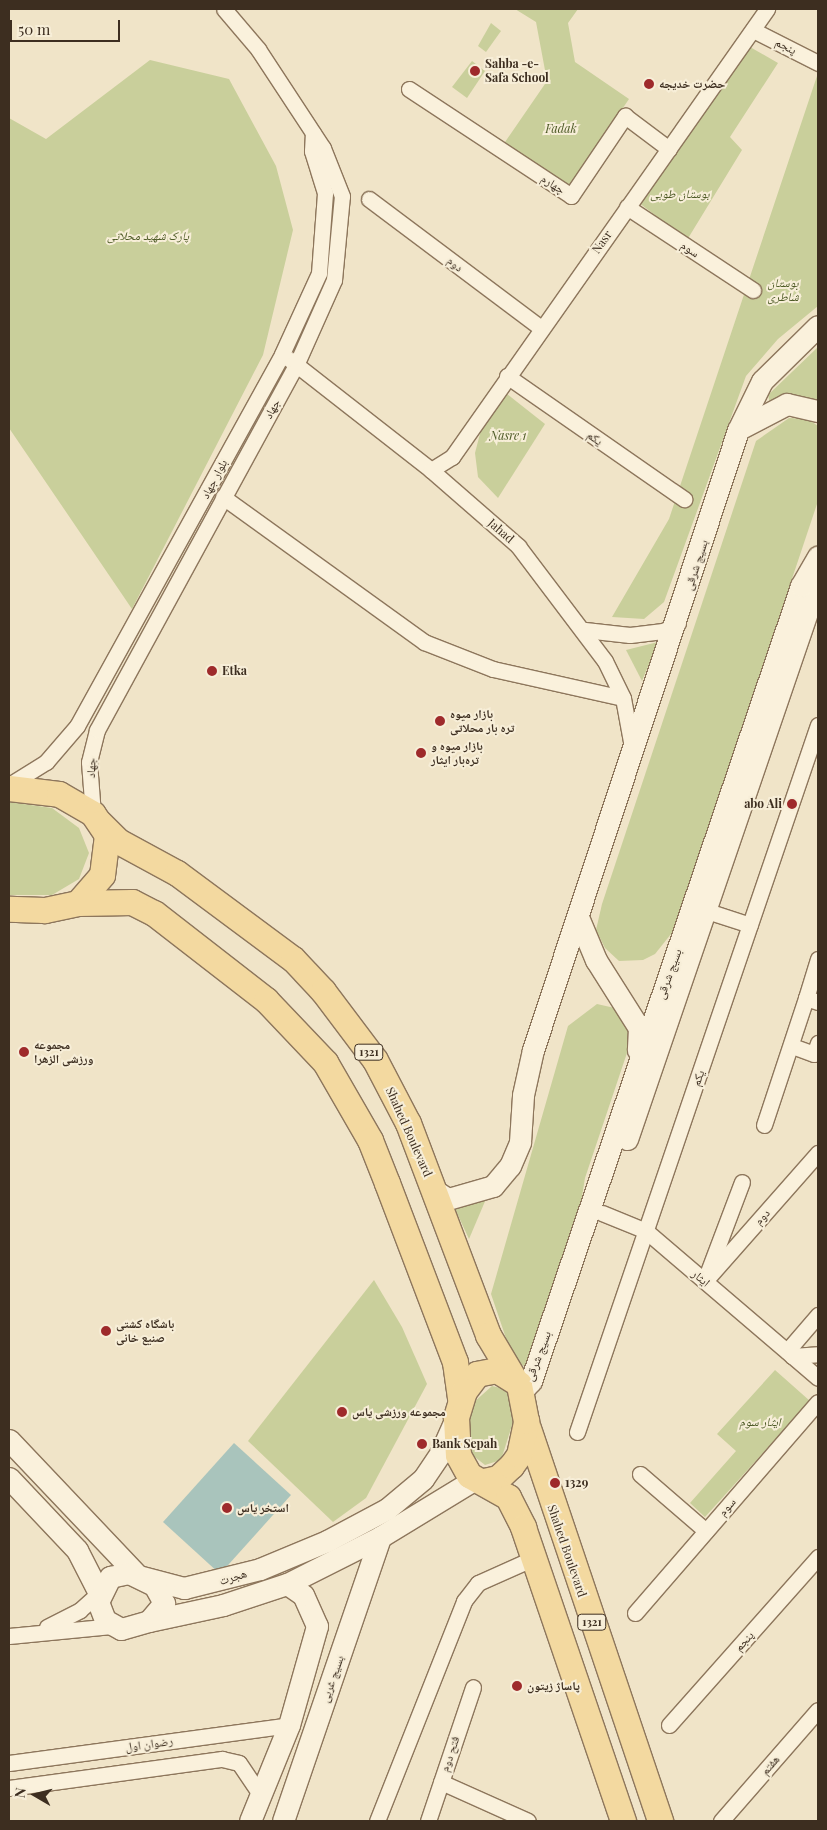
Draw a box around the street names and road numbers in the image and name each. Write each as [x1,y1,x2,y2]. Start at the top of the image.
street label: پنجم [773,35,799,57]
street label: چهارم [538,171,568,197]
street label: Nasr [589,228,615,256]
street label: سوم [678,238,702,260]
street label: دوم [444,253,466,275]
street label: جهاد [261,397,283,421]
street label: یکم [584,428,606,448]
street label: بلوار جهاد [198,457,230,501]
street label: Jahad [485,516,517,546]
street label: بسیج شرقی [681,538,711,592]
street label: جهاد [83,758,99,778]
street label: بسیج شرقی [653,947,685,1001]
road number: 1321 [354,1044,384,1060]
street label: یکم [689,1068,707,1088]
street label: Shahed Boulevard [383,1085,435,1179]
street label: دوم [751,1206,773,1228]
street label: ایثار [689,1266,713,1290]
street label: بسیج شرقی [522,1329,554,1383]
street label: سوم [715,1495,739,1519]
street label: Shahed Boulevard [544,1503,590,1599]
street label: هجرت [217,1566,249,1588]
road number: 1321 [577,1614,607,1630]
street label: پنجم [731,1628,757,1654]
street label: بسیج غربی [317,1653,347,1705]
street label: رضوان اول [124,1734,174,1754]
street label: فتح دوم [437,1734,463,1774]
street label: هفتم [758,1752,782,1778]

